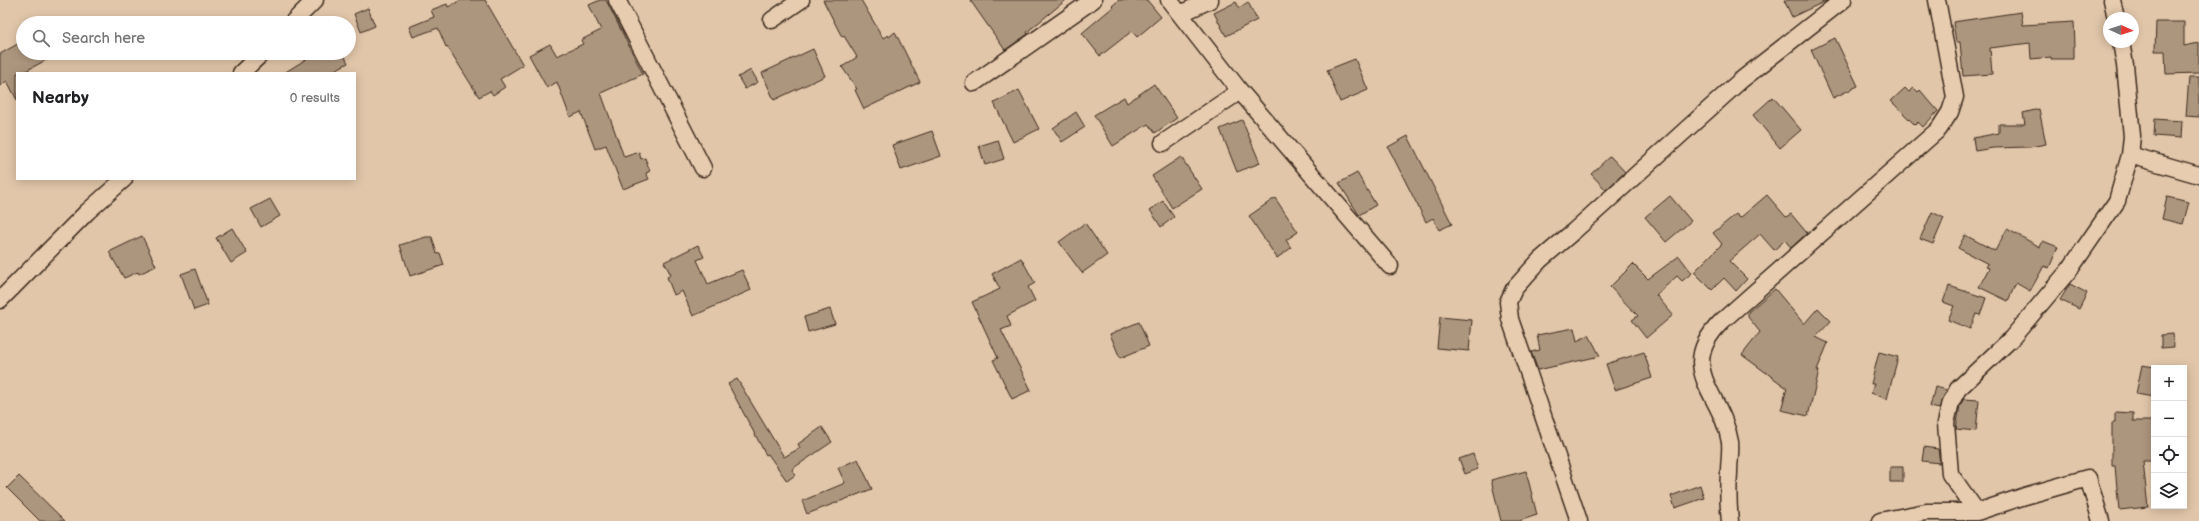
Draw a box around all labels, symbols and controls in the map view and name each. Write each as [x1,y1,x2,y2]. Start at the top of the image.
north arrow [2103,12,2139,48]
search box [16,16,356,60]
icon: search [30,27,52,49]
text: Search here [62,29,145,48]
text: Nearby [32,88,89,108]
text: 0 results [290,90,340,106]
map controls [2151,365,2187,509]
button: + [2151,365,2187,401]
button: − [2151,401,2187,437]
button: locate [2151,437,2187,473]
button: layers [2151,473,2187,509]

